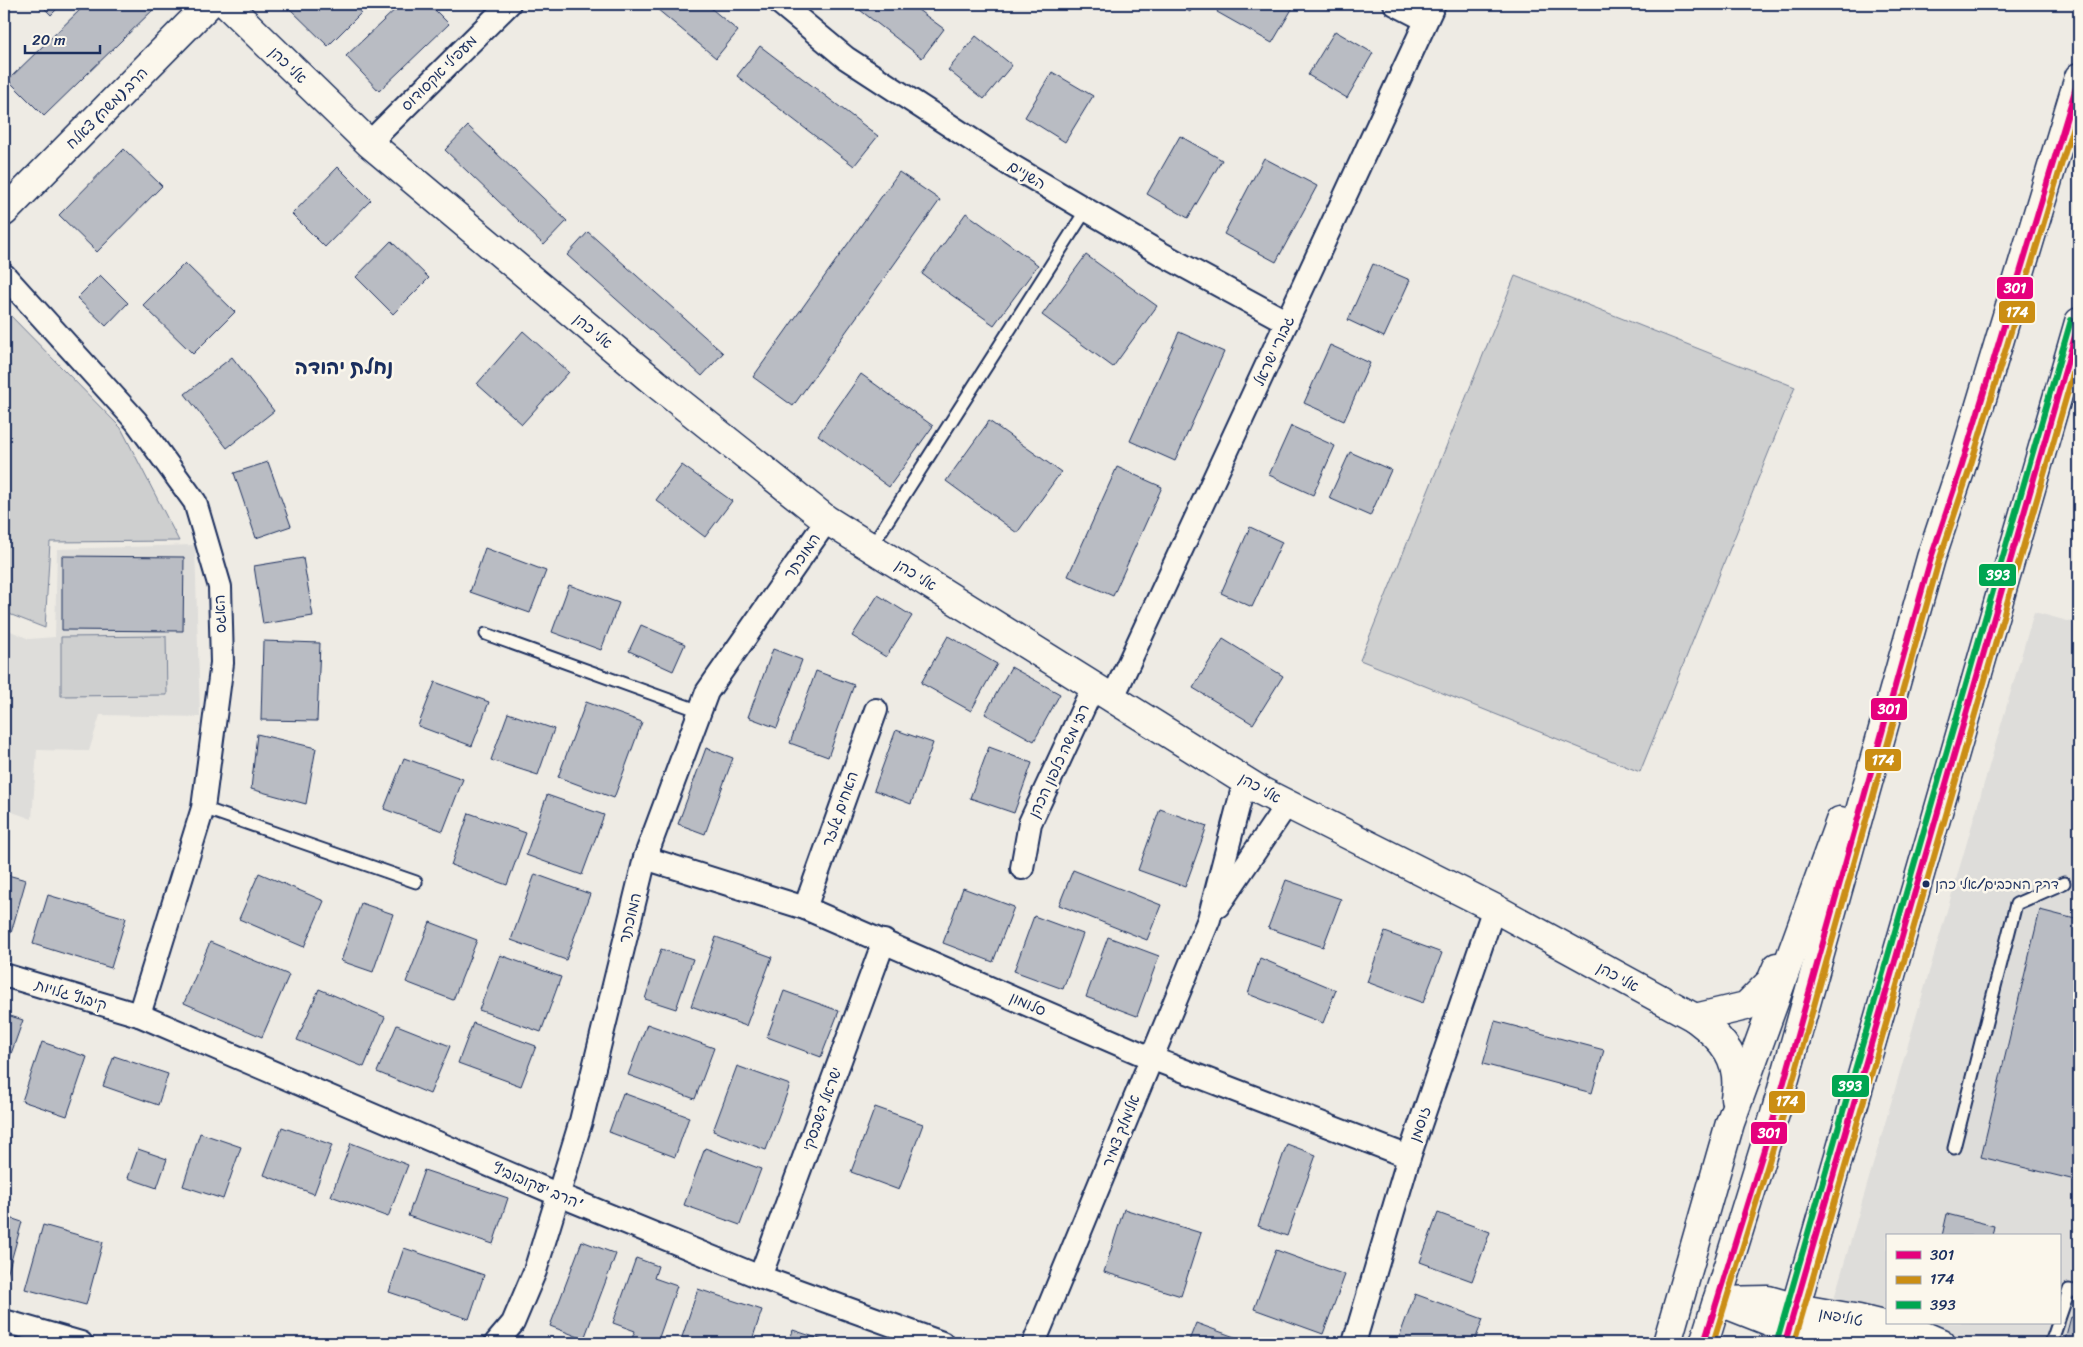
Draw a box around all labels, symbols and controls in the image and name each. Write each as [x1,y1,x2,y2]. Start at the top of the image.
scale bar [25,22,100,54]
text: 20 m [32,27,66,53]
street label: מעפילי אקסודוס [395,29,483,117]
street label: אלי כהן [263,40,313,90]
street label: הרב (משה) צאלח [60,61,154,155]
street label: השניים [1003,153,1051,197]
line badge: 301 [1996,276,2034,300]
text: 301 [2003,276,2026,301]
line badge: 174 [1998,300,2036,324]
text: 174 [2006,300,2029,325]
street label: אלי כהן [567,307,619,355]
street label: גבורי ישראל [1246,311,1302,391]
district label: נחלת יהודה [295,350,393,385]
street label: המוכתר [777,527,827,585]
street label: אלי כהן [890,552,942,598]
line badge: 393 [1978,563,2017,587]
text: 393 [1985,563,2010,588]
street label: האגס [206,594,234,634]
line badge: 301 [1870,697,1908,721]
text: 301 [1877,697,1900,722]
street label: רבי משה כלפון הכהן [1021,700,1097,822]
line badge: 174 [1864,748,1902,772]
text: 174 [1872,748,1895,773]
street label: אלי כהן [1234,765,1286,811]
street label: האחים גלזר [814,767,866,851]
place label: דרך המכבים/אלי כהן [1935,872,2059,897]
marker: דרך המכבים/אלי כהן [1921,879,1931,889]
street label: המוכתר [611,890,649,946]
street label: אלי כהן [1592,955,1644,999]
street label: קיבוץ גלויות [31,971,110,1018]
street label: סלומון [1006,984,1050,1024]
street label: ישראל דשבסקי [795,1063,849,1155]
line badge: 393 [1831,1074,1870,1098]
text: 393 [1837,1074,1862,1099]
text: 174 [1776,1089,1799,1114]
line badge: 174 [1768,1090,1806,1114]
street label: אלימלך צמיר [1095,1091,1147,1171]
street label: זוסמן [1402,1103,1438,1145]
line badge: 301 [1750,1121,1788,1145]
text: 301 [1757,1121,1780,1146]
street label: הרב יעקובוביץ' [488,1155,588,1217]
legend [1886,1234,2060,1324]
text: 301 [1930,1242,1954,1268]
text: 174 [1930,1266,1954,1292]
text: 393 [1930,1292,1956,1318]
street label: טוליפמן [1817,1300,1865,1334]

